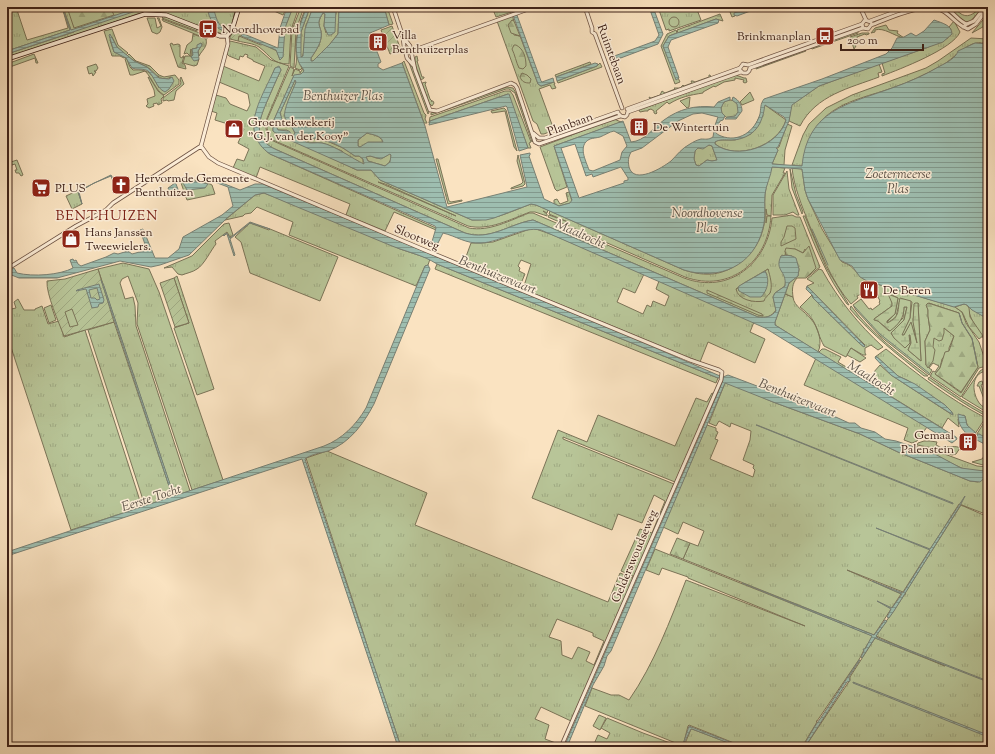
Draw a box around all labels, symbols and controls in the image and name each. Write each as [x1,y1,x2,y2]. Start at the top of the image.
bus stop icon: Noordhovepad [197,18,219,40]
place label: Noordhovepad [222,21,299,39]
street label: Ruimtebaan [592,22,630,87]
bus stop icon: Brinkmanplan [814,25,836,47]
scale bar [841,26,923,52]
place label: Villa Benthuizerplas [392,27,469,59]
place label: Brinkmanplan [737,28,811,46]
building icon: Villa Benthuizerplas [367,31,389,53]
text: 200 m [847,32,878,50]
water label: Benthuizer Plas [303,88,383,106]
street label: Planbaan [545,108,596,141]
place label: Groentekwekerij "G.J. van der Kooy" [248,114,348,146]
building icon: De Wintertuin [628,116,650,138]
shop icon: Groentekwekerij "G.J. van der Kooy" [223,118,245,140]
place label: De Wintertuin [653,119,729,137]
water label: Zoetermeerse Plas [865,166,931,199]
place label: Hervormde Gemeente Benthuizen [135,170,250,202]
church icon: Hervormde Gemeente Benthuizen [110,174,132,196]
supermarket icon: PLUS [30,177,52,199]
place label: PLUS [55,180,86,198]
water label: Noordhovense Plas [672,205,742,238]
district label: BENTHUIZEN [56,207,158,227]
water label: Maaltocht [552,216,608,254]
street label: Slootweg [391,220,442,256]
place label: Hans Janssen Tweewielers. [85,224,153,256]
shop icon: Hans Janssen Tweewielers. [60,228,82,250]
water label: Benthuizervaart [456,252,539,300]
restaurant icon: De Beren [858,279,880,301]
place label: De Beren [883,282,931,300]
water label: Maaltocht [843,357,899,401]
water label: Benthuizervaart [756,375,839,423]
place label: Gemaal Palenstein [901,427,955,459]
building icon: Gemaal Palenstein [957,431,979,453]
water label: Eerste Tocht [119,481,184,517]
street label: Gelderswoudseweg [607,507,663,606]

